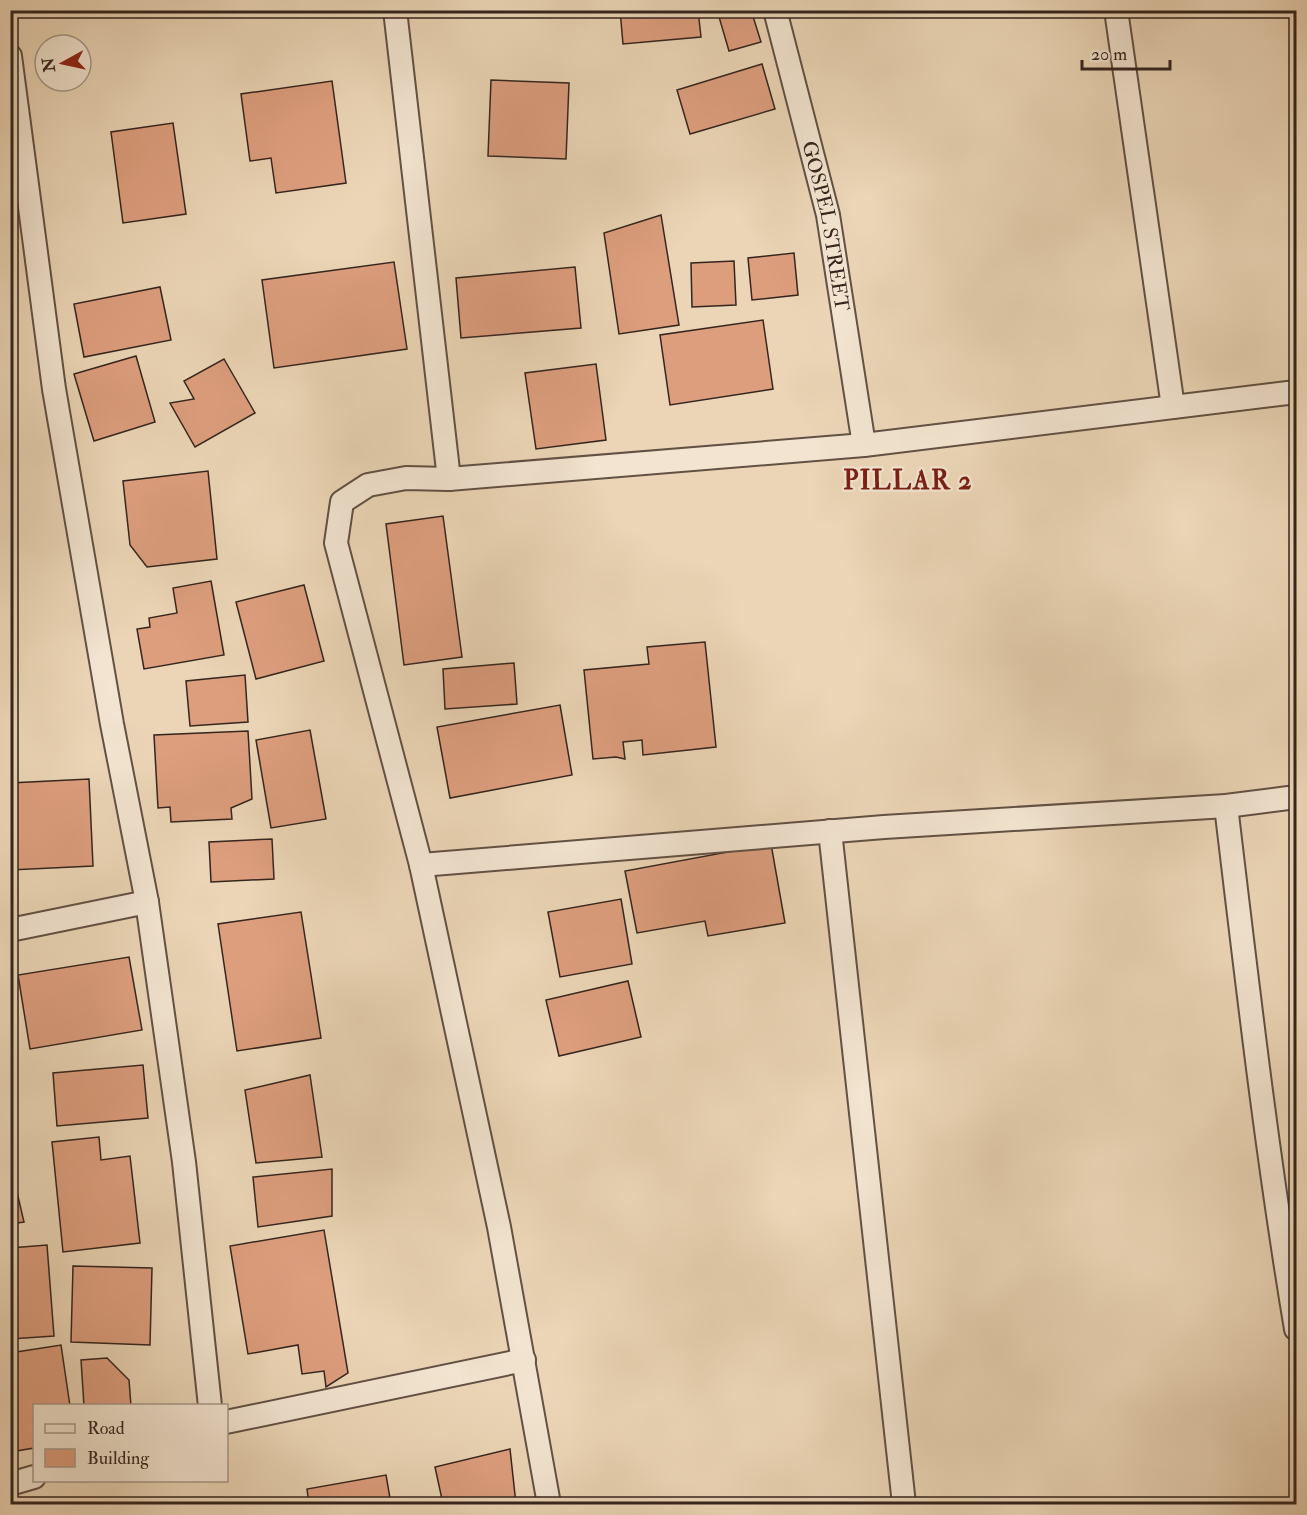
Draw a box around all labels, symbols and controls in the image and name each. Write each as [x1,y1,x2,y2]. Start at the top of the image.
north arrow [33,33,93,93]
scale bar [1082,33,1170,71]
text: 20 m [1091,43,1127,66]
text: N [38,56,60,74]
street label: GOSPEL STREET [796,138,855,313]
district label: PILLAR 2 [843,465,973,497]
legend [33,1404,228,1482]
text: Road [87,1417,125,1440]
text: Building [87,1447,150,1470]

